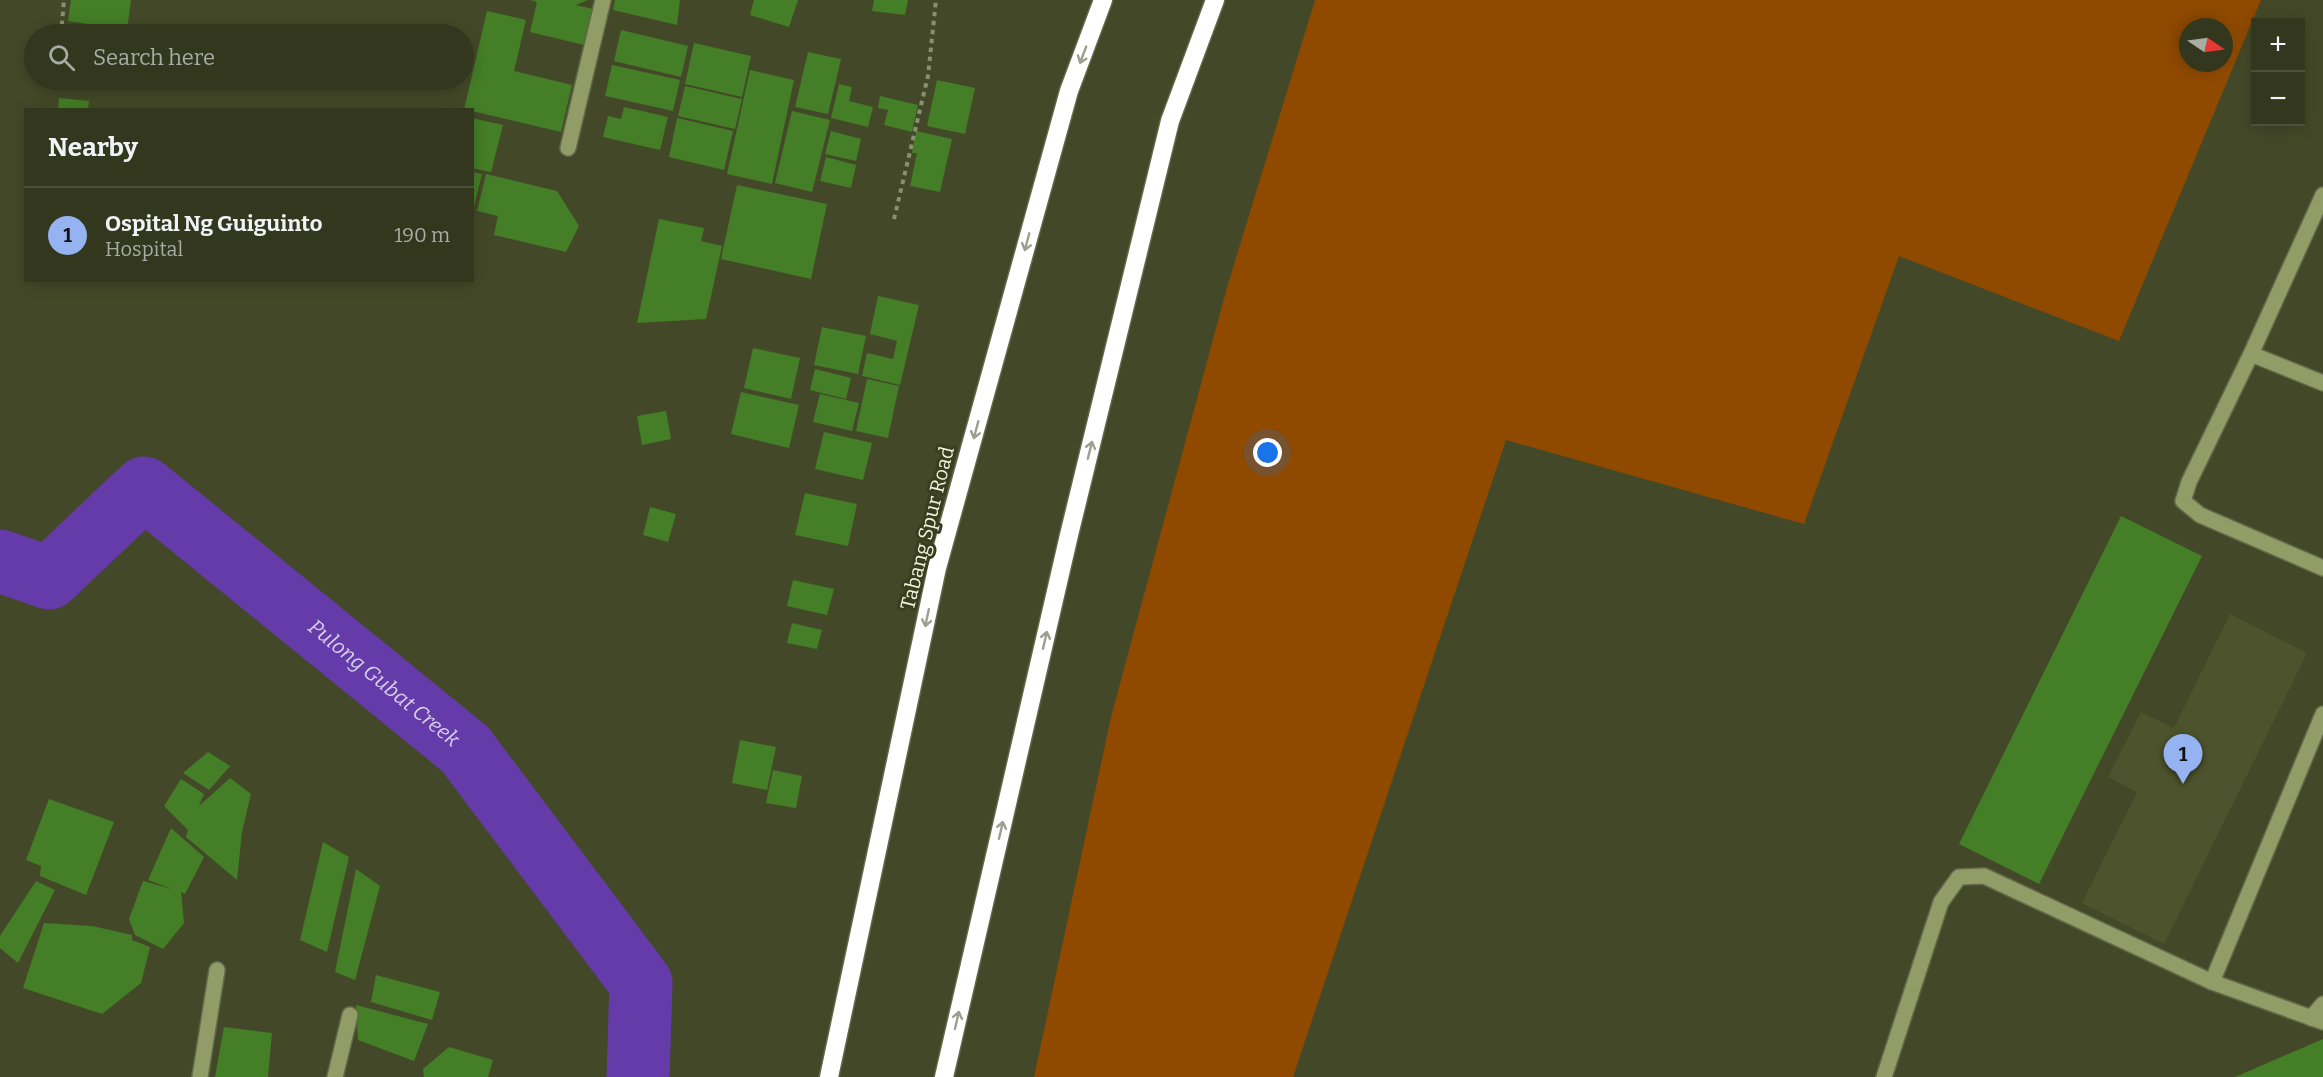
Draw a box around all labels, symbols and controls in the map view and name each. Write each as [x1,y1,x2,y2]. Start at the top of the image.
north arrow [2179,18,2233,72]
map controls [2251,18,2305,126]
button: + [2251,18,2305,72]
search box [24,24,474,90]
icon: search [45,41,78,74]
text: Search here [93,44,215,71]
one-way arrow [1076,45,1087,64]
button: − [2251,72,2305,126]
text: Nearby [48,132,138,163]
text: Ospital Ng Guiguinto [105,210,322,237]
text: 1 [63,223,72,247]
text: 190 m [394,223,450,247]
one-way arrow [1021,232,1033,251]
text: Hospital [105,237,183,261]
one-way arrow [969,420,981,439]
your location [1253,438,1282,467]
one-way arrow [1084,441,1096,460]
street label: Tabang Spur Road [895,444,959,612]
one-way arrow [920,608,932,627]
water label: Pulong Gubat Creek [303,614,465,753]
one-way arrow [1039,631,1051,650]
pin: 1 [2164,734,2202,784]
one-way arrow [995,821,1007,840]
one-way arrow [951,1011,963,1030]

